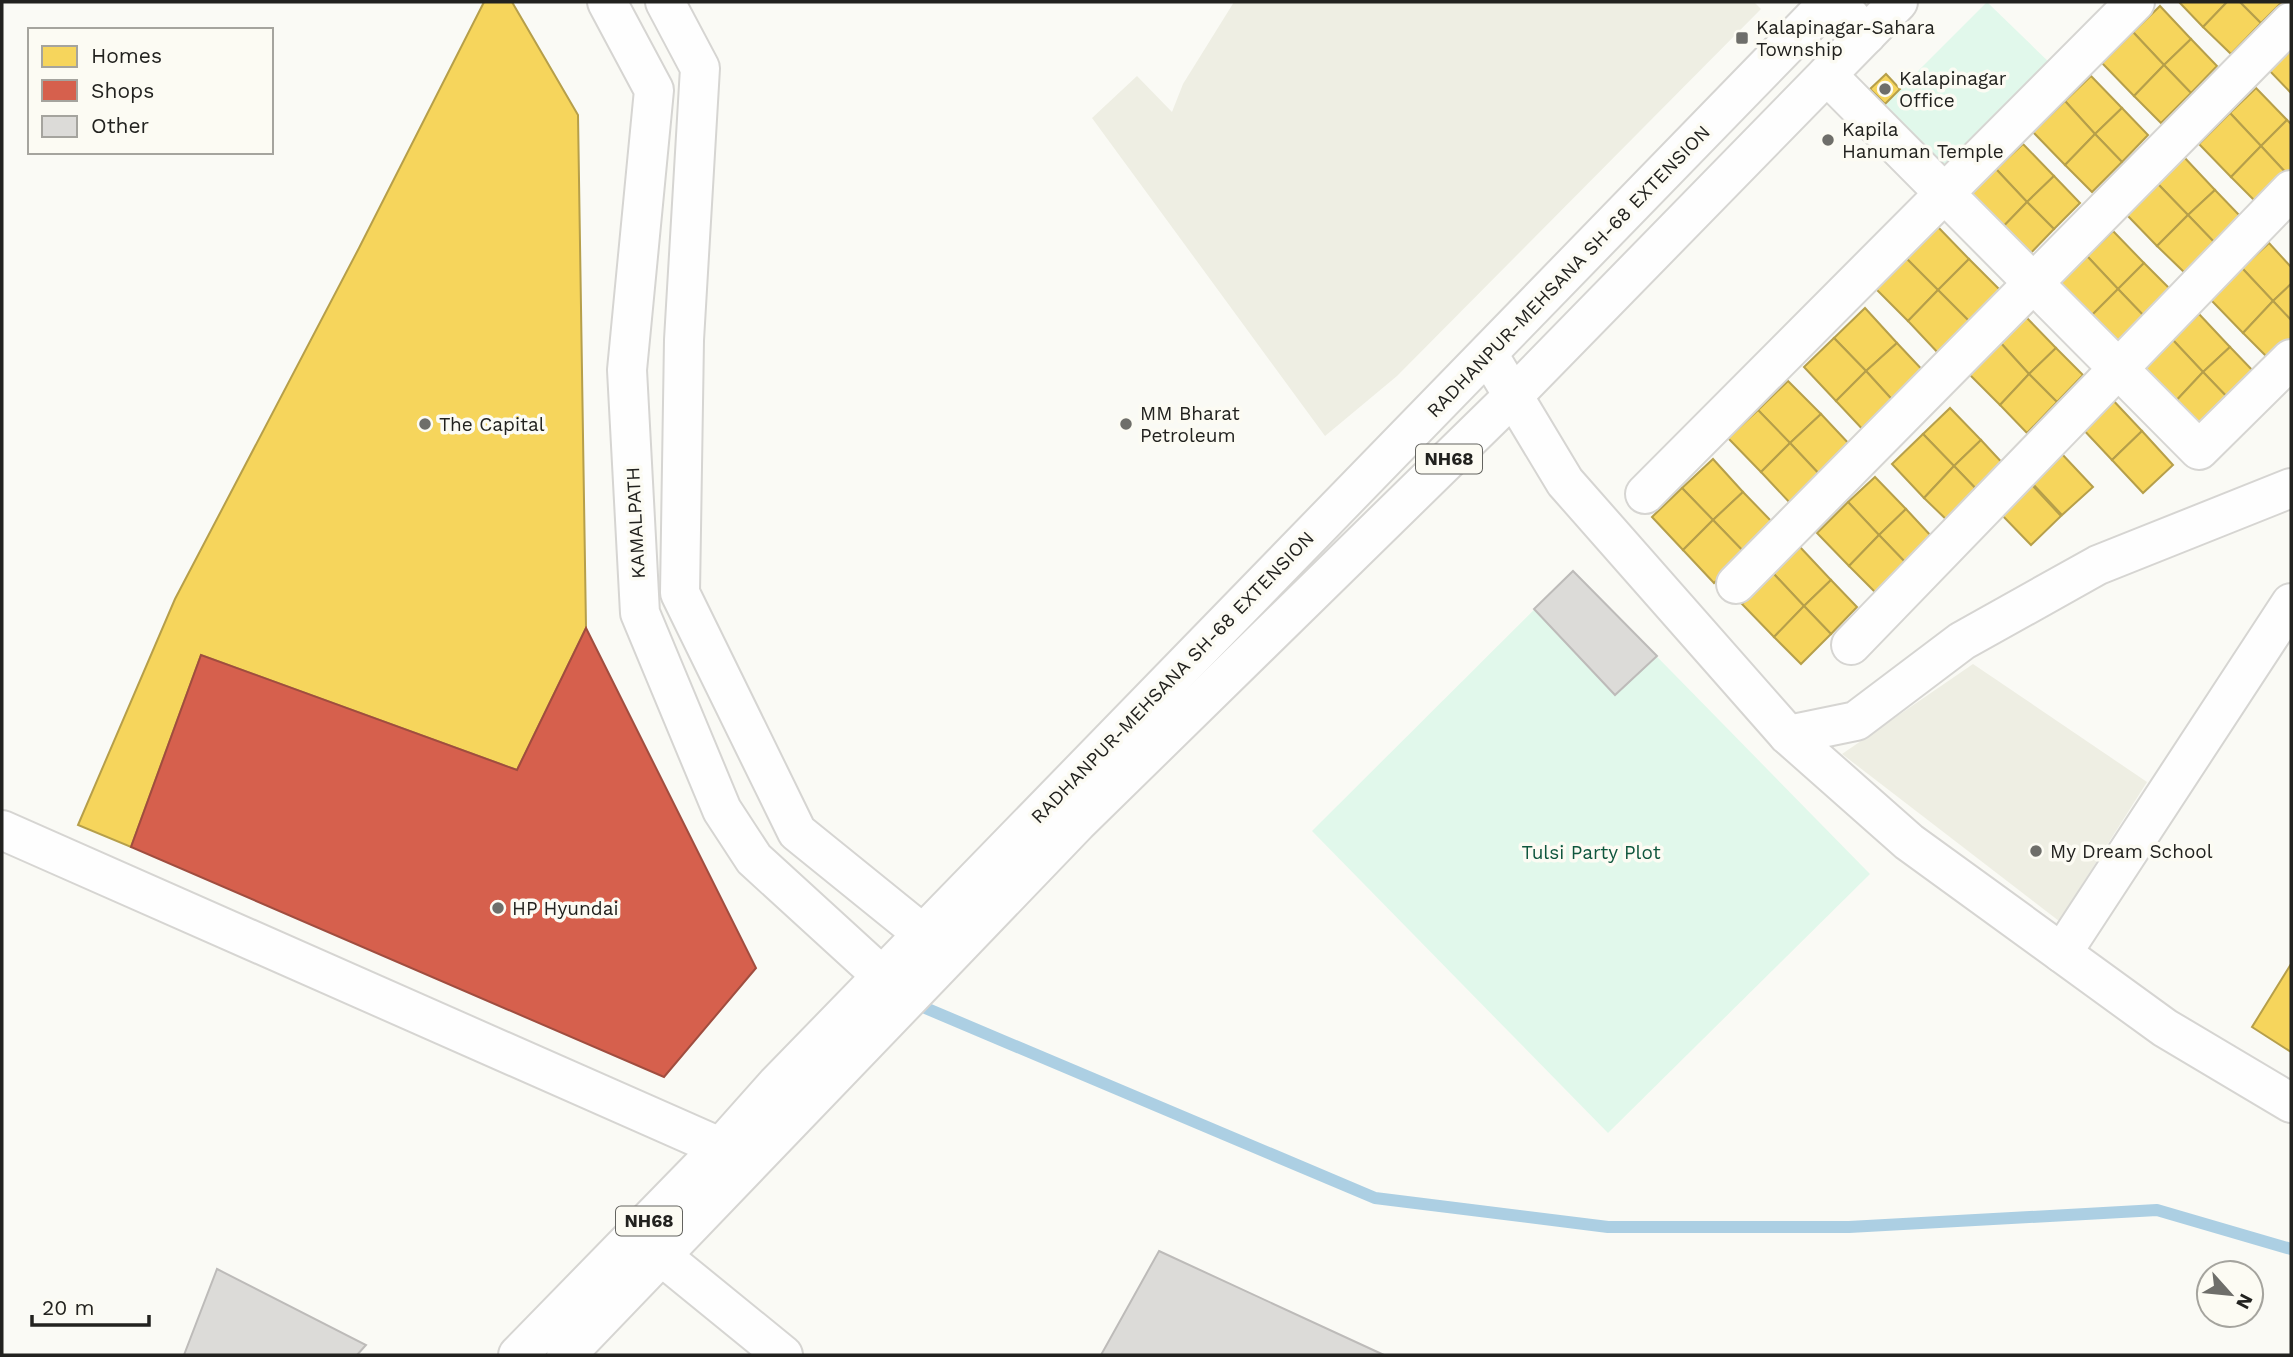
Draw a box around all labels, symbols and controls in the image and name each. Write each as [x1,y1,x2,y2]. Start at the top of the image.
place label: Kalapinagar-Sahara Township [1756,16,1935,61]
legend [28,28,273,154]
marker: Kalapinagar-Sahara Township [1734,30,1750,46]
text: Homes [91,43,162,68]
place label: Kalapinagar Office [1899,67,2007,112]
text: Shops [91,78,154,103]
marker: Kalapinagar Office [1877,81,1893,97]
text: Other [91,113,150,138]
place label: Kapila Hanuman Temple [1842,118,2004,163]
street label: RADHANPUR-MEHSANA SH-68 EXTENSION [1422,120,1715,422]
marker: Kapila Hanuman Temple [1820,132,1836,148]
place label: MM Bharat Petroleum [1140,402,1240,447]
place label: The Capital [439,413,545,436]
marker: The Capital [417,416,433,432]
marker: MM Bharat Petroleum [1118,416,1134,432]
road number: NH68 [1416,444,1482,474]
street label: KAMALPATH [621,466,650,580]
street label: RADHANPUR-MEHSANA SH-68 EXTENSION [1026,526,1319,828]
place label: My Dream School [2050,840,2213,863]
park label: Tulsi Party Plot [1521,841,1661,864]
marker: My Dream School [2028,843,2044,859]
place label: HP Hyundai [512,897,619,920]
marker: HP Hyundai [490,900,506,916]
road number: NH68 [616,1206,682,1236]
north arrow [2195,1259,2265,1329]
scale bar [32,1284,149,1328]
text: N [2231,1290,2258,1313]
text: 20 m [42,1295,94,1320]

